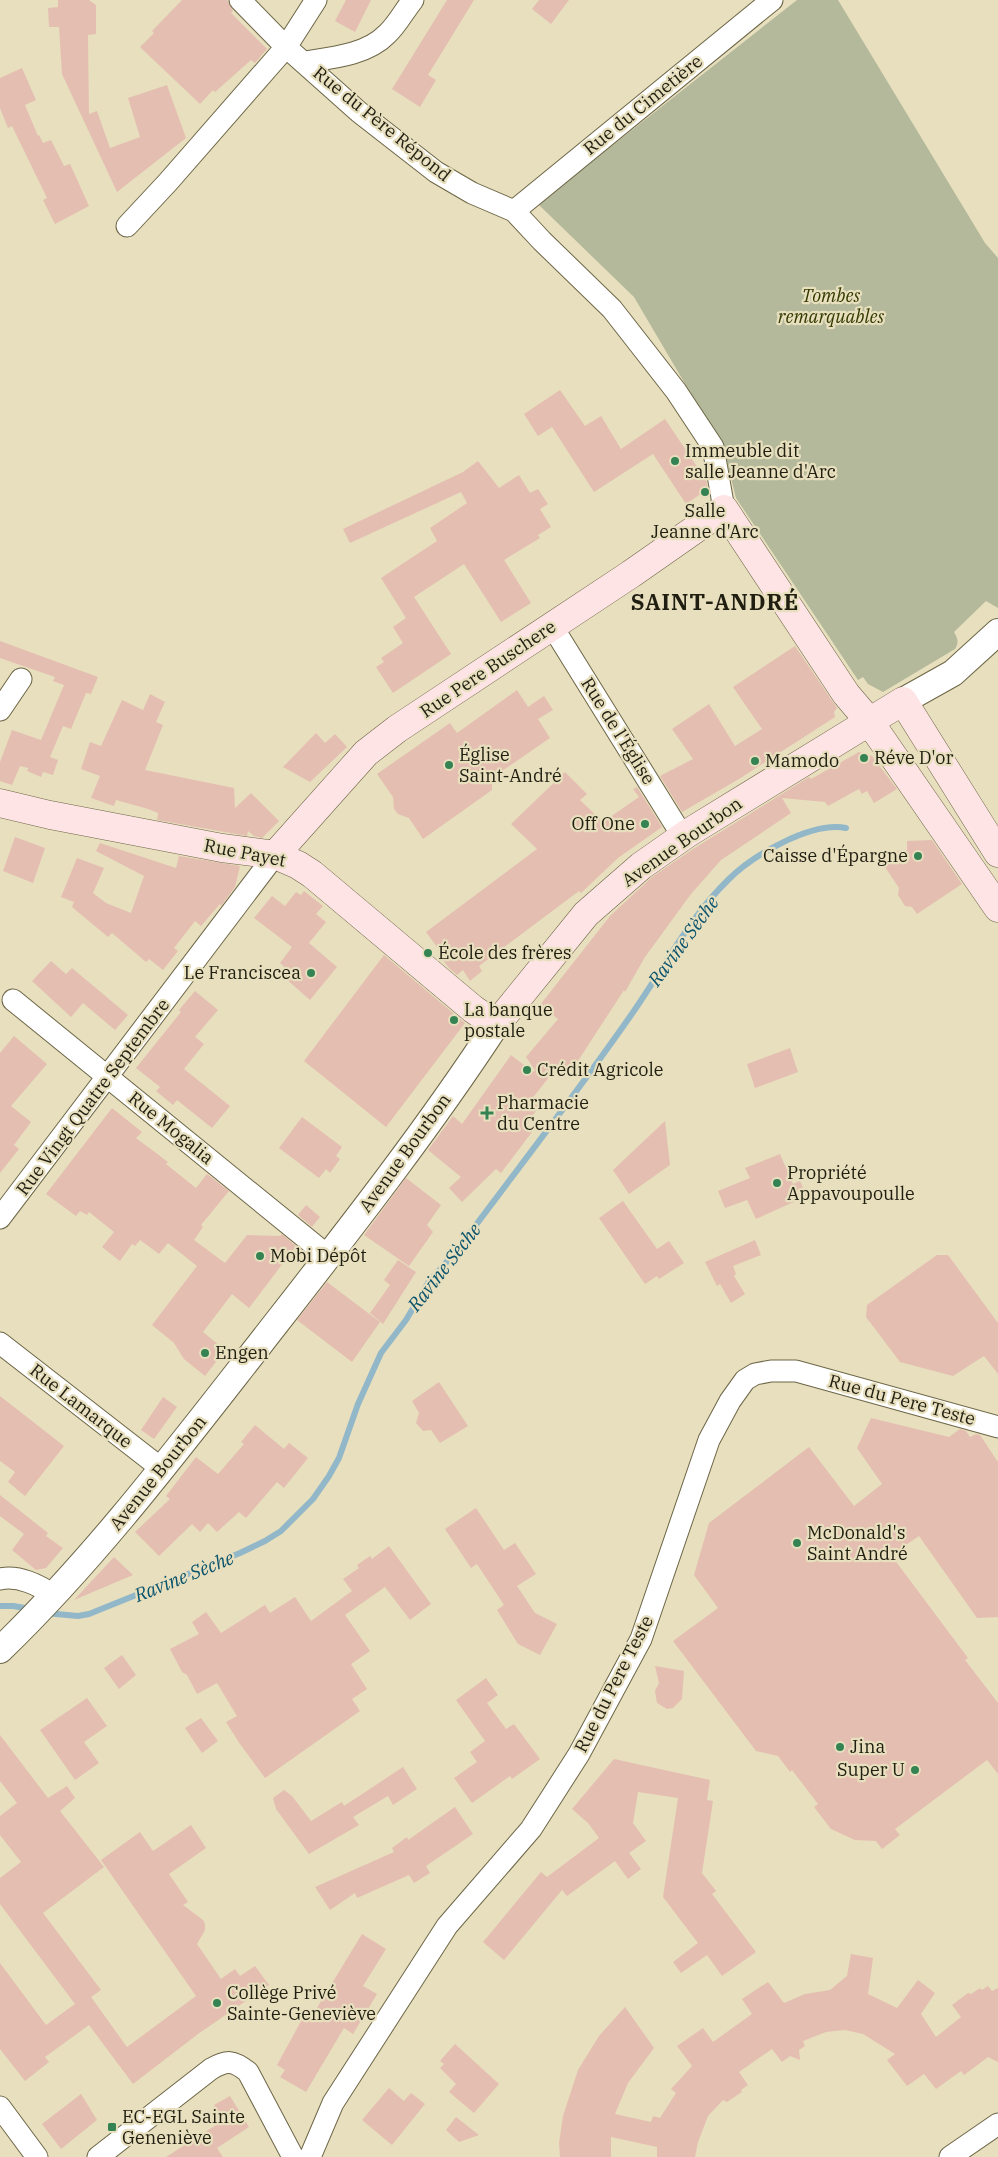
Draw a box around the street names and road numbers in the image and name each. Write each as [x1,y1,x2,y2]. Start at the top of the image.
street label: Rue du Cimetière [578,50,707,160]
street label: Rue du Père Répond [309,61,456,186]
street label: Rue Pere Buschere [415,615,560,723]
street label: Rue de l'Église [576,673,661,789]
street label: Avenue Bourbon [617,792,746,892]
street label: Rue Payet [202,833,288,872]
street label: Rue Vingt Quatre Septembre [11,994,174,1200]
street label: Rue Mogalia [124,1086,219,1169]
street label: Avenue Bourbon [354,1089,455,1217]
street label: Rue Lamarque [25,1358,137,1453]
street label: Rue du Pere Teste [826,1369,978,1430]
street label: Avenue Bourbon [104,1411,211,1535]
street label: Rue du Pere Teste [569,1611,658,1756]

